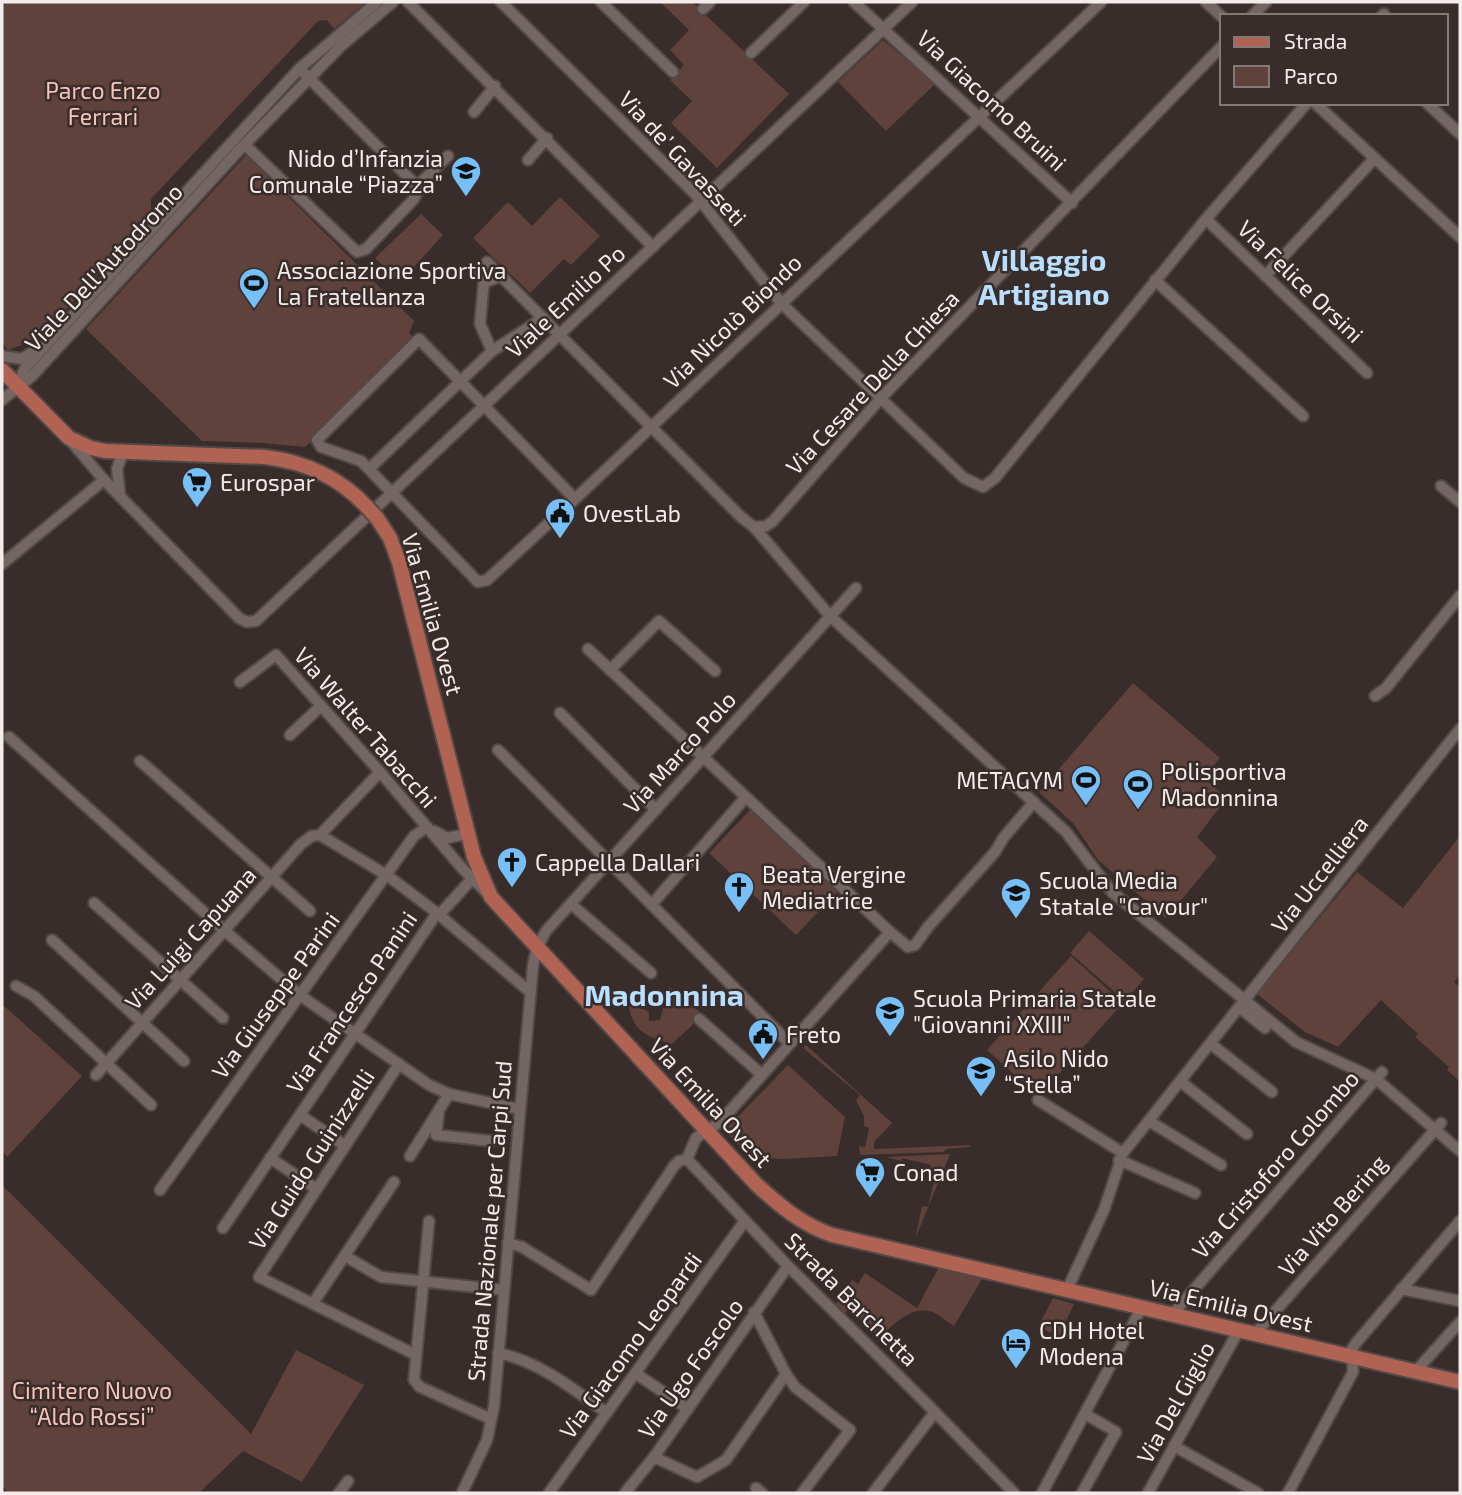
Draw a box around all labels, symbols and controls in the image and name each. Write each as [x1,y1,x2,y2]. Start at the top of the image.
legend [1220,14,1448,105]
street label: Via Giacomo Bruini [911,24,1073,176]
text: Strada [1284,28,1347,53]
text: Parco [1284,63,1338,88]
park label: Parco Enzo Ferrari [45,76,161,130]
street label: Via de’ Gavasseti [613,85,753,231]
place label: Nido d’Infanzia Comunale “Piazza” [249,144,443,198]
school or university icon: Nido d’Infanzia Comunale “Piazza” [449,154,483,198]
street label: Viale Dell'Autodromo [18,177,188,357]
street label: Via Felice Orsini [1232,214,1370,348]
street label: Viale Emilio Po [500,239,630,363]
district label: Villaggio Artigiano [978,241,1110,311]
street label: Via Nicolò Biondo [657,248,807,394]
place label: Associazione Sportiva La Fratellanza [277,256,506,310]
sports icon: Associazione Sportiva La Fratellanza [237,266,271,310]
street label: Via Cesare Della Chiesa [779,284,965,480]
supermarket icon: Eurospar [180,465,214,509]
place label: Eurospar [220,468,315,496]
public building icon: OvestLab [543,496,577,540]
place label: OvestLab [583,499,681,527]
street label: Via Emilia Ovest [397,530,469,698]
street label: Via Walter Tabacchi [289,641,443,813]
street label: Via Marco Polo [617,685,741,819]
place label: Polisportiva Madonnina [1161,757,1287,811]
sports icon: METAGYM [1069,763,1103,807]
place label: METAGYM [956,766,1063,794]
sports icon: Polisportiva Madonnina [1121,767,1155,811]
street label: Via Uccelliera [1265,810,1373,938]
church icon: Cappella Dallari [495,845,529,889]
place label: Cappella Dallari [535,848,700,876]
place label: Beata Vergine Mediatrice [762,860,906,914]
street label: Via Luigi Capuana [119,861,261,1015]
place label: Scuola Media Statale "Cavour" [1039,866,1208,920]
church icon: Beata Vergine Mediatrice [722,870,756,914]
school or university icon: Scuola Media Statale "Cavour" [999,876,1033,920]
street label: Via Giuseppe Parini [205,906,345,1084]
street label: Via Francesco Panini [280,906,422,1098]
district label: Madonnina [584,976,744,1012]
place label: Scuola Primaria Statale "Giovanni XXIII" [913,984,1157,1038]
school or university icon: Scuola Primaria Statale "Giovanni XXIII" [873,994,907,1038]
public building icon: Freto [746,1017,780,1061]
place label: Freto [786,1020,841,1048]
street label: Via Emilia Ovest [644,1031,778,1173]
place label: Asilo Nido “Stella” [1004,1044,1109,1098]
school or university icon: Asilo Nido “Stella” [964,1054,998,1098]
street label: Strada Nazionale per Carpi Sud [461,1059,517,1383]
street label: Via Guido Guinizzelli [242,1063,380,1255]
street label: Via Cristoforo Colombo [1186,1064,1364,1264]
street label: Via Vito Bering [1272,1149,1392,1281]
supermarket icon: Conad [853,1155,887,1199]
place label: Conad [893,1158,958,1186]
street label: Strada Barchetta [779,1226,925,1372]
street label: Via Giacomo Leopardi [553,1246,707,1444]
street label: Via Emilia Ovest [1147,1273,1316,1337]
street label: Via Ugo Foscolo [631,1293,749,1443]
place label: CDH Hotel Modena [1039,1316,1144,1370]
hotel icon: CDH Hotel Modena [999,1326,1033,1370]
street label: Via Del Giglio [1130,1336,1220,1468]
park label: Cimitero Nuovo “Aldo Rossi” [12,1376,172,1430]

